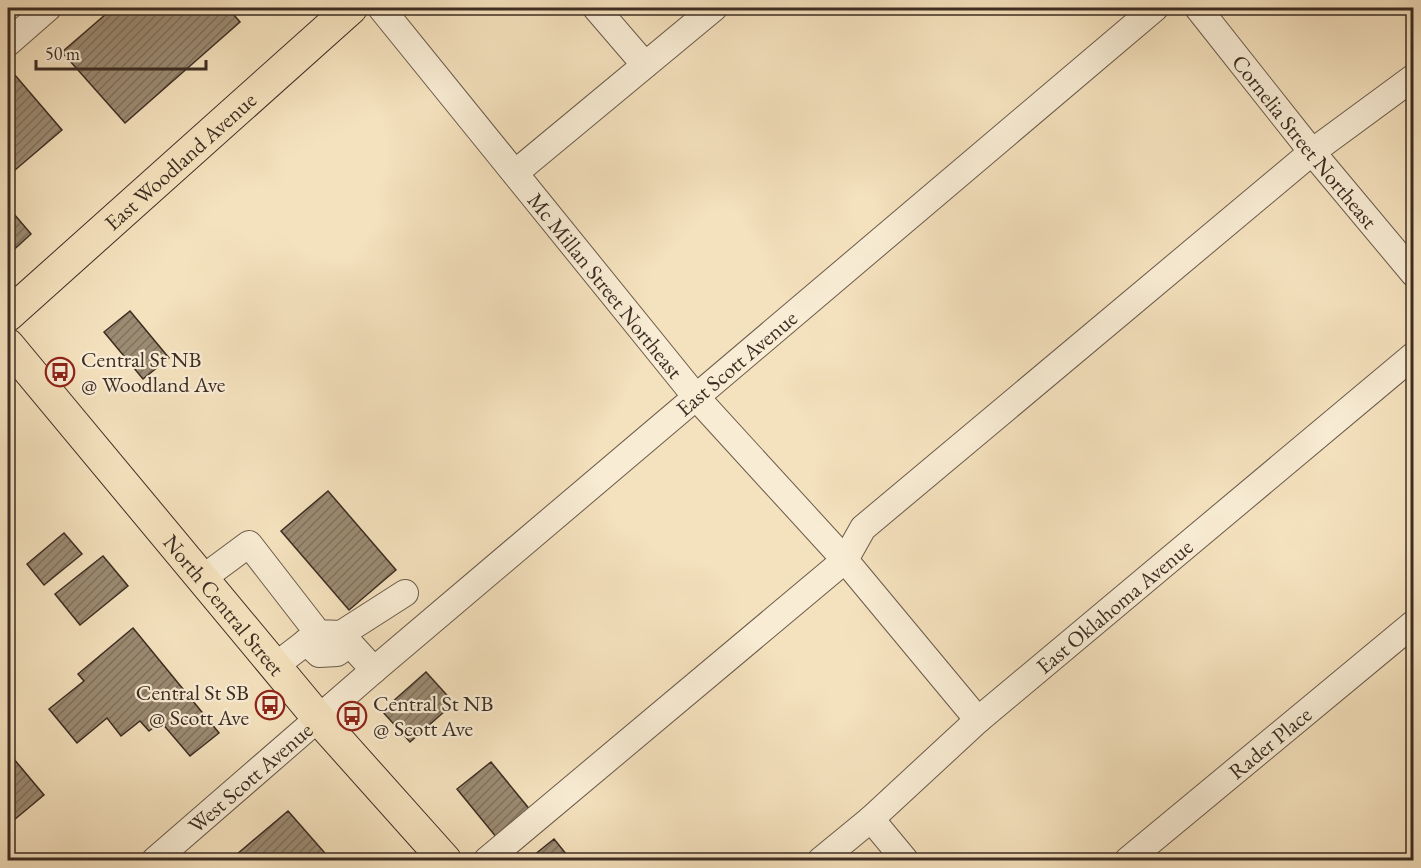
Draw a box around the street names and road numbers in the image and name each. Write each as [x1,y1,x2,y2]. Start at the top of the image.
street label: Cornelia Street Northeast [1226,48,1384,235]
street label: East Woodland Avenue [98,85,263,237]
street label: Mc Millan Street Northeast [522,186,690,385]
street label: East Scott Avenue [670,303,803,422]
street label: North Central Street [157,528,291,682]
street label: East Oklahoma Avenue [1030,532,1199,680]
street label: Rader Place [1222,699,1317,785]
street label: West Scott Avenue [182,715,319,840]

